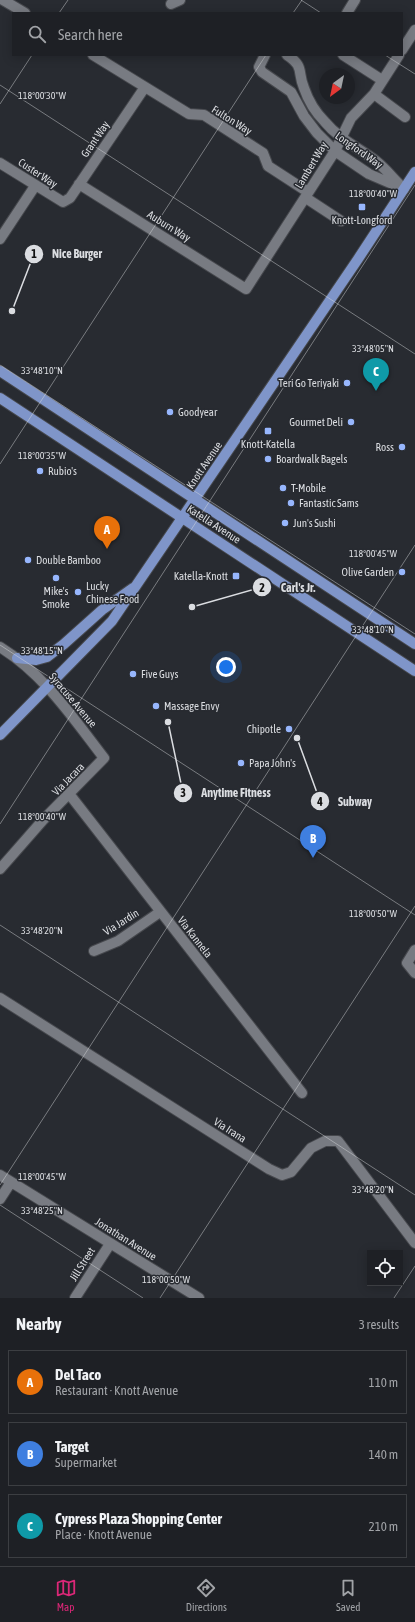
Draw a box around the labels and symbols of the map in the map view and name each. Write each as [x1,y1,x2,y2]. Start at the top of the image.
north arrow [319,68,355,104]
text: 118°00'30"W [18,90,67,101]
street label: Fulton Way [210,103,255,137]
street label: Grant Way [78,118,112,159]
street label: Longford Way [333,129,385,171]
street label: Lambert Way [292,139,330,191]
street label: Custer Way [16,156,60,190]
text: 118°00'40"W [349,188,398,199]
marker: Knott-Longford [357,202,367,212]
street label: Auburn Way [145,208,193,244]
place label: Knott-Longford [331,214,393,226]
callout: Nice Burger [24,242,110,266]
text: 1 [31,247,37,261]
text: Nice Burger [52,247,102,261]
text: 33°48'05"N [352,343,394,354]
pin: C [363,358,389,391]
text: 33°48'10"N [21,365,63,376]
place label: Teri Go Teriyaki [279,377,339,389]
marker: Teri Go Teriyaki [342,378,352,388]
place label: Goodyear [178,406,218,418]
marker: Goodyear [165,407,175,417]
place label: Gourmet Deli [289,416,343,428]
marker: Gourmet Deli [346,417,356,427]
marker: Knott-Katella [263,426,273,436]
place label: Knott-Katella [241,438,295,450]
street label: Knott Avenue [184,439,224,491]
place label: Ross [376,441,394,453]
marker: Ross [397,442,407,452]
text: 118°00'35"W [18,450,67,461]
place label: Boardwalk Bagels [276,453,348,465]
marker: Boardwalk Bagels [263,454,273,464]
place label: Rubio's [48,465,77,477]
marker: Rubio's [35,466,45,476]
place label: T-Mobile [291,482,326,494]
marker: T-Mobile [278,483,288,493]
place label: Fantastic Sams [299,497,359,509]
marker: Fantastic Sams [286,498,296,508]
street label: Katella Avenue [185,502,243,546]
pin: A [94,516,120,549]
place label: Jun's Sushi [293,517,336,529]
marker: Jun's Sushi [280,518,290,528]
text: 118°00'45"W [349,548,398,559]
place label: Double Bamboo [36,554,101,566]
marker: Double Bamboo [23,555,33,565]
place label: Olive Garden [341,566,394,578]
marker: Olive Garden [397,567,407,577]
place label: Katella-Knott [174,570,228,582]
marker: Katella-Knott [231,571,241,581]
marker: Mike's Smoke [51,573,61,583]
callout: Carl's Jr. [252,575,323,599]
place label: Lucky Chinese Food [86,580,139,605]
text: 2 [259,581,265,595]
text: Carl's Jr. [281,581,315,595]
place label: Mike's Smoke [42,585,70,610]
marker: Lucky Chinese Food [73,587,83,597]
text: 33°48'10"N [352,624,394,635]
text: 33°48'15"N [21,645,63,656]
your location [216,657,236,677]
place label: Five Guys [141,668,179,680]
marker: Five Guys [128,669,138,679]
street label: Syracuse Avenue [47,670,99,730]
place label: Massage Envy [164,700,220,712]
marker: Massage Envy [151,701,161,711]
place label: Chipotle [247,723,281,735]
marker: Chipotle [284,724,294,734]
place label: Papa John's [249,757,296,769]
marker: Papa John's [236,758,246,768]
street label: Via Jacara [50,760,86,798]
callout: Anytime Fitness [173,781,279,805]
text: 3 [180,786,186,800]
text: Anytime Fitness [200,786,271,800]
callout: Subway [310,789,380,813]
text: 4 [316,795,323,809]
text: Subway [338,795,372,809]
text: 118°00'40"W [18,811,67,822]
pin: B [300,825,326,858]
street label: Via Jardin [101,906,141,938]
text: 118°00'50"W [349,908,398,919]
street label: Via Kannela [175,914,215,960]
text: 33°48'20"N [21,925,63,936]
street label: Via Irana [212,1115,248,1145]
text: 118°00'45"W [18,1171,67,1182]
text: 33°48'20"N [352,1184,394,1195]
text: 33°48'25"N [21,1205,63,1216]
street label: Jonathan Avenue [93,1215,159,1263]
street label: Jill Street [67,1245,97,1283]
text: 118°00'50"W [142,1274,191,1285]

